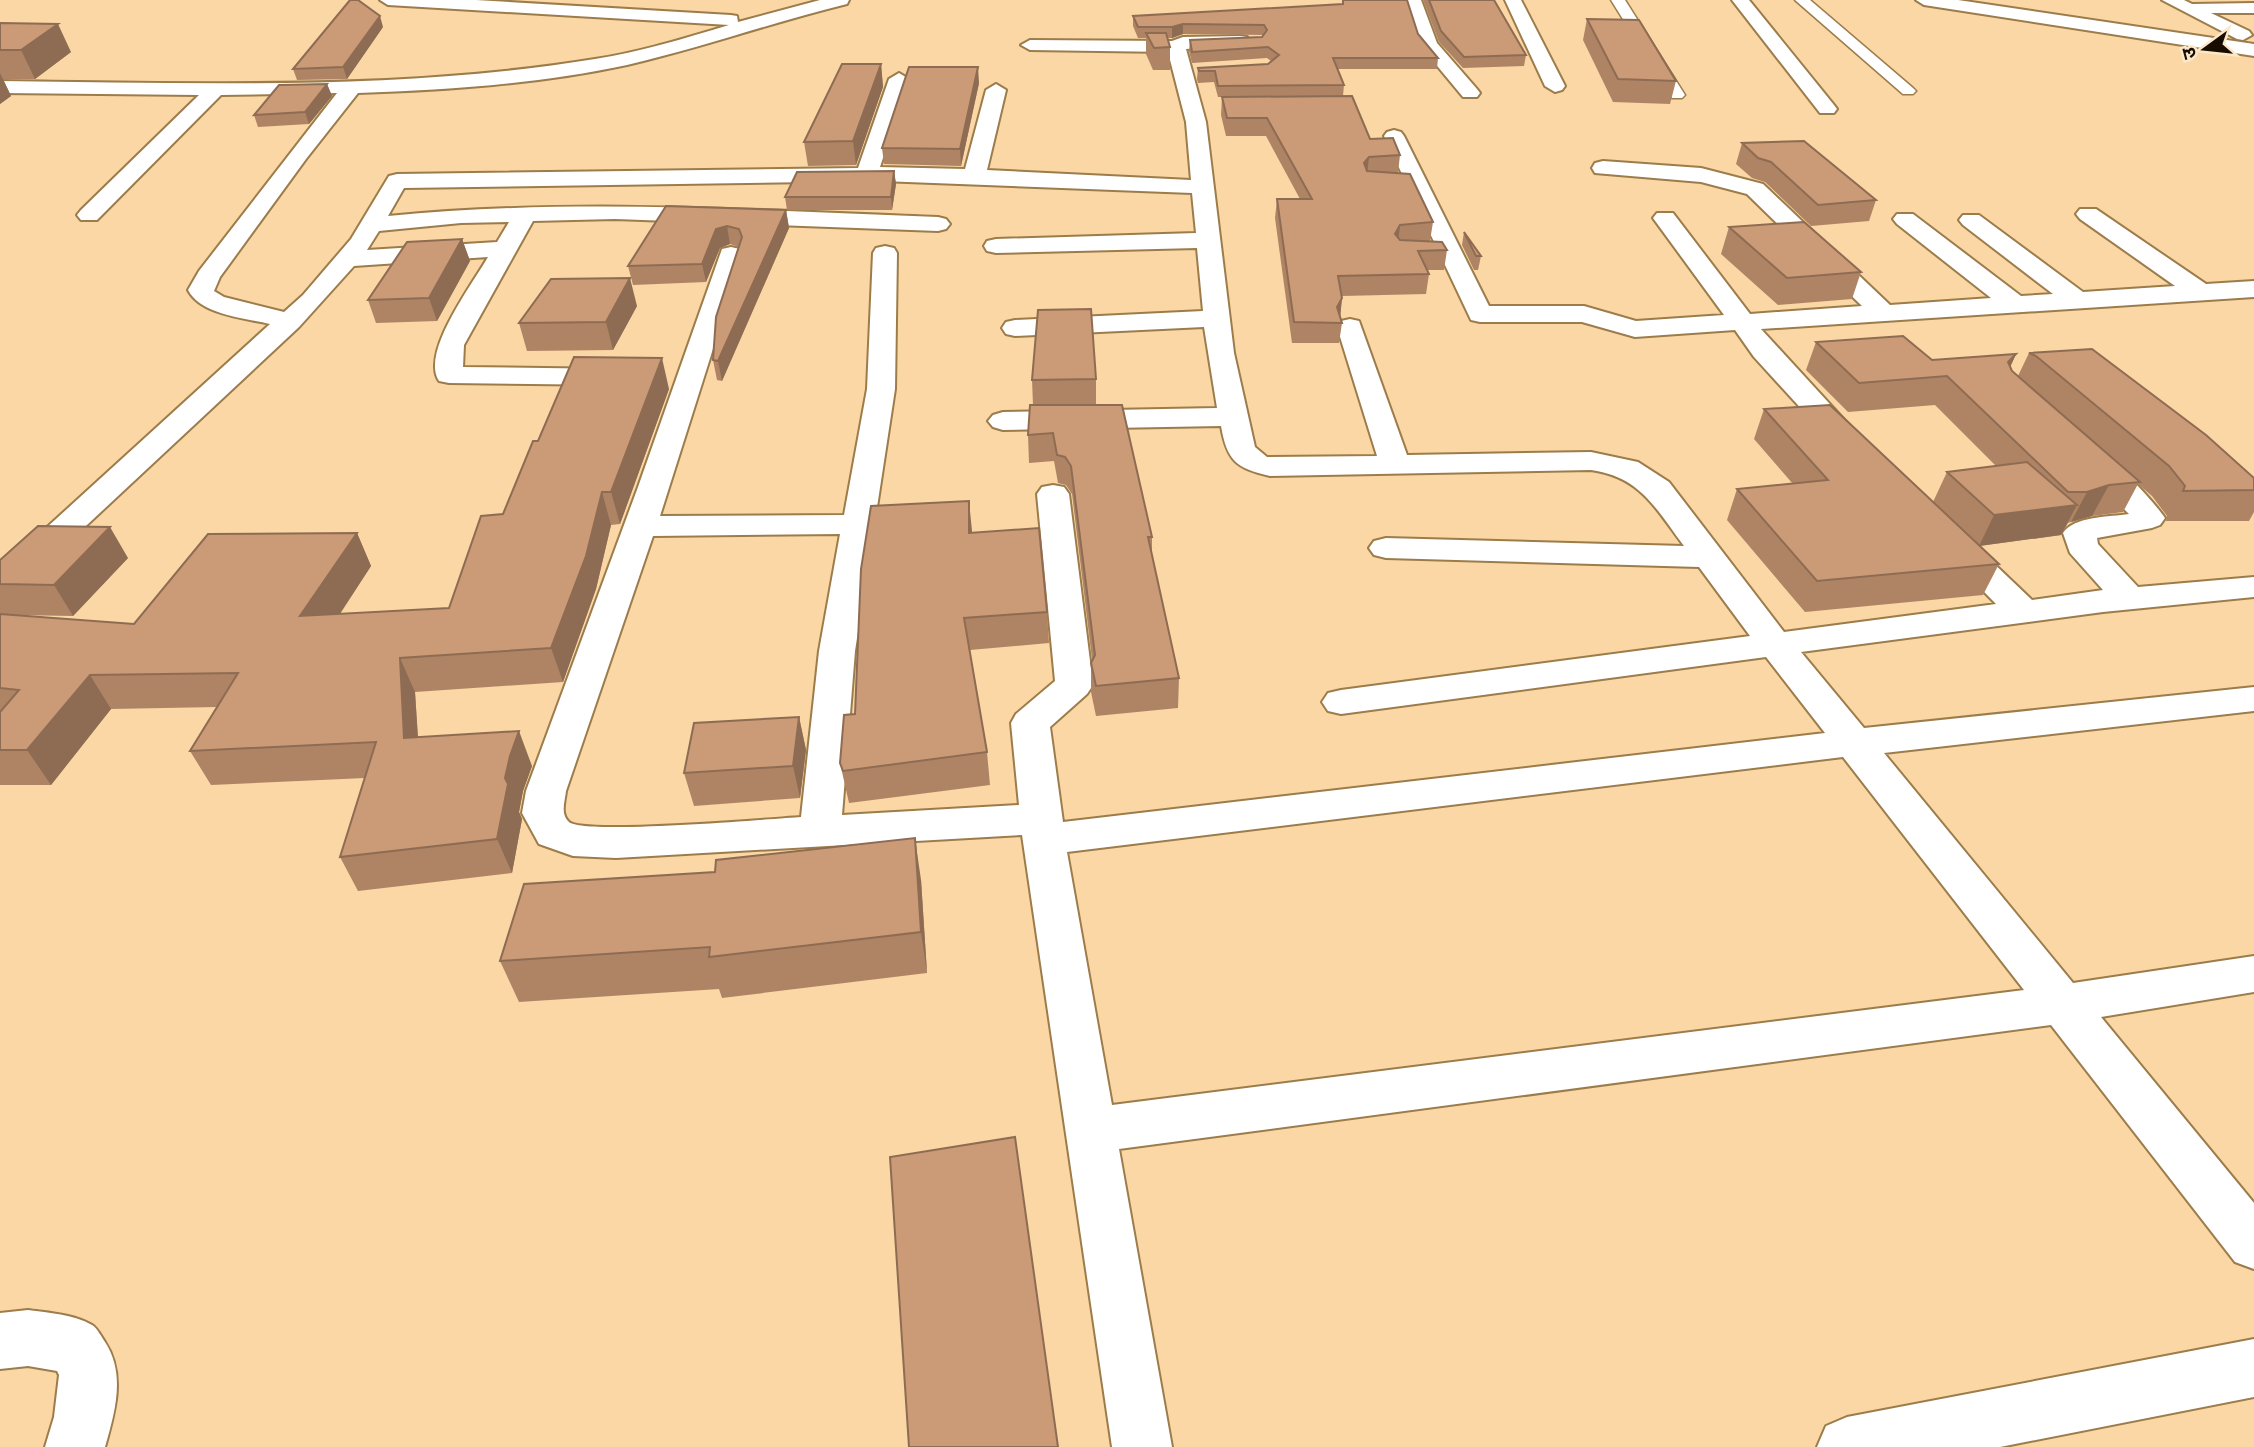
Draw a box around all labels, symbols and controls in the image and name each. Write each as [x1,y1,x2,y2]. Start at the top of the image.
north arrow [2170,14,2240,84]
text: उ [2174,44,2203,62]

